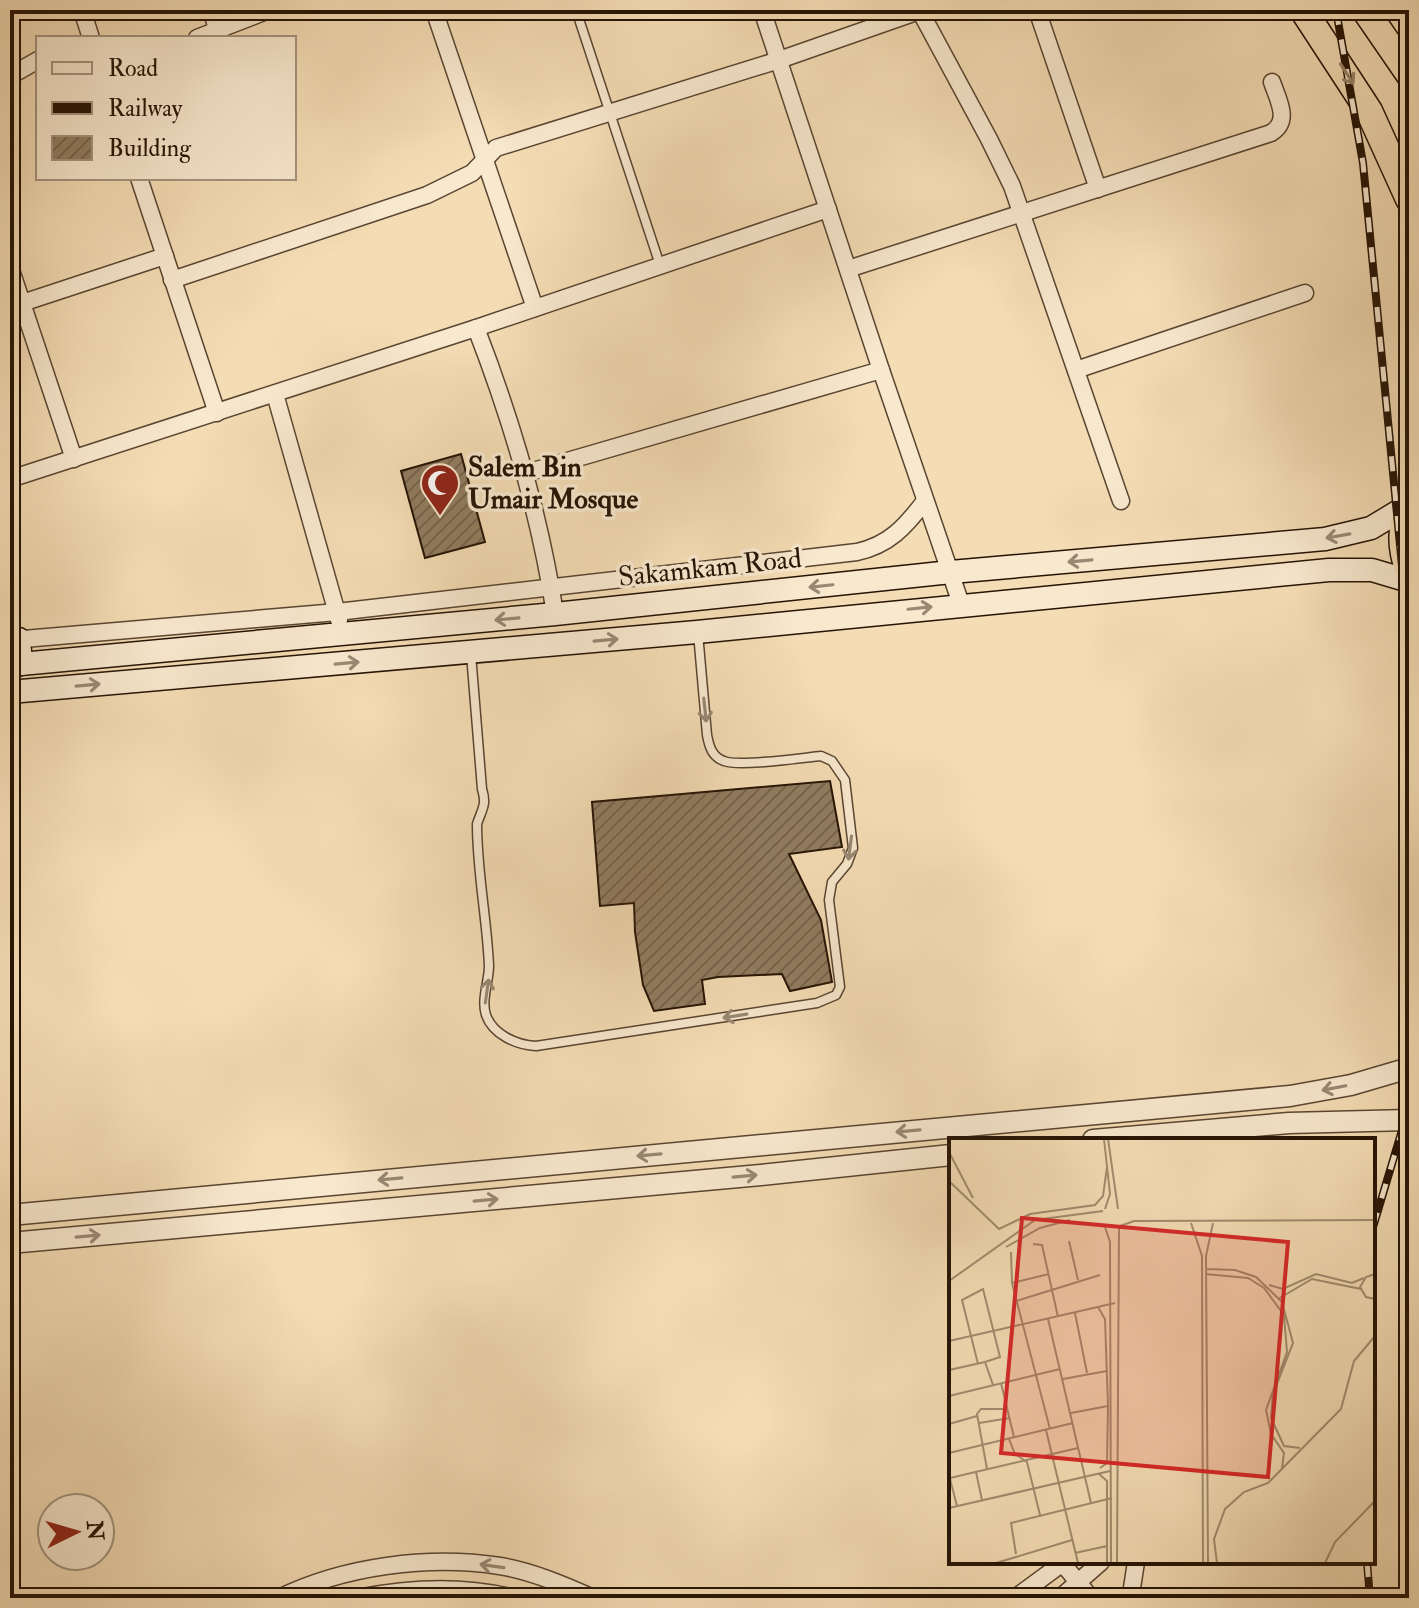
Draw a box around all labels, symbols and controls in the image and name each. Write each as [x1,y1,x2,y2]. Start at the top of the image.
legend [36,36,296,180]
text: Road [108,53,158,84]
one-way arrow [1339,63,1355,85]
text: Railway [108,93,183,124]
text: Building [108,133,192,164]
place label: Salem Bin Umair Mosque [468,450,639,517]
mosque icon: Salem Bin Umair Mosque [419,462,461,517]
one-way arrow [1326,530,1352,545]
street label: Sakamkam Road [617,541,804,595]
one-way arrow [1067,554,1094,569]
one-way arrow [808,579,835,594]
one-way arrow [906,601,933,616]
one-way arrow [494,612,521,627]
one-way arrow [592,632,619,647]
one-way arrow [333,655,360,670]
one-way arrow [74,678,101,693]
one-way arrow [697,696,712,723]
one-way arrow [843,834,858,860]
one-way arrow [480,979,495,1004]
one-way arrow [723,1009,748,1024]
one-way arrow [1321,1081,1347,1096]
one-way arrow [895,1124,922,1139]
inset map [949,1138,1375,1564]
one-way arrow [636,1148,663,1163]
one-way arrow [731,1168,758,1183]
one-way arrow [377,1172,404,1187]
one-way arrow [472,1192,499,1207]
one-way arrow [74,1228,101,1243]
north arrow [36,1492,116,1572]
text: N [80,1518,110,1542]
one-way arrow [480,1558,505,1573]

